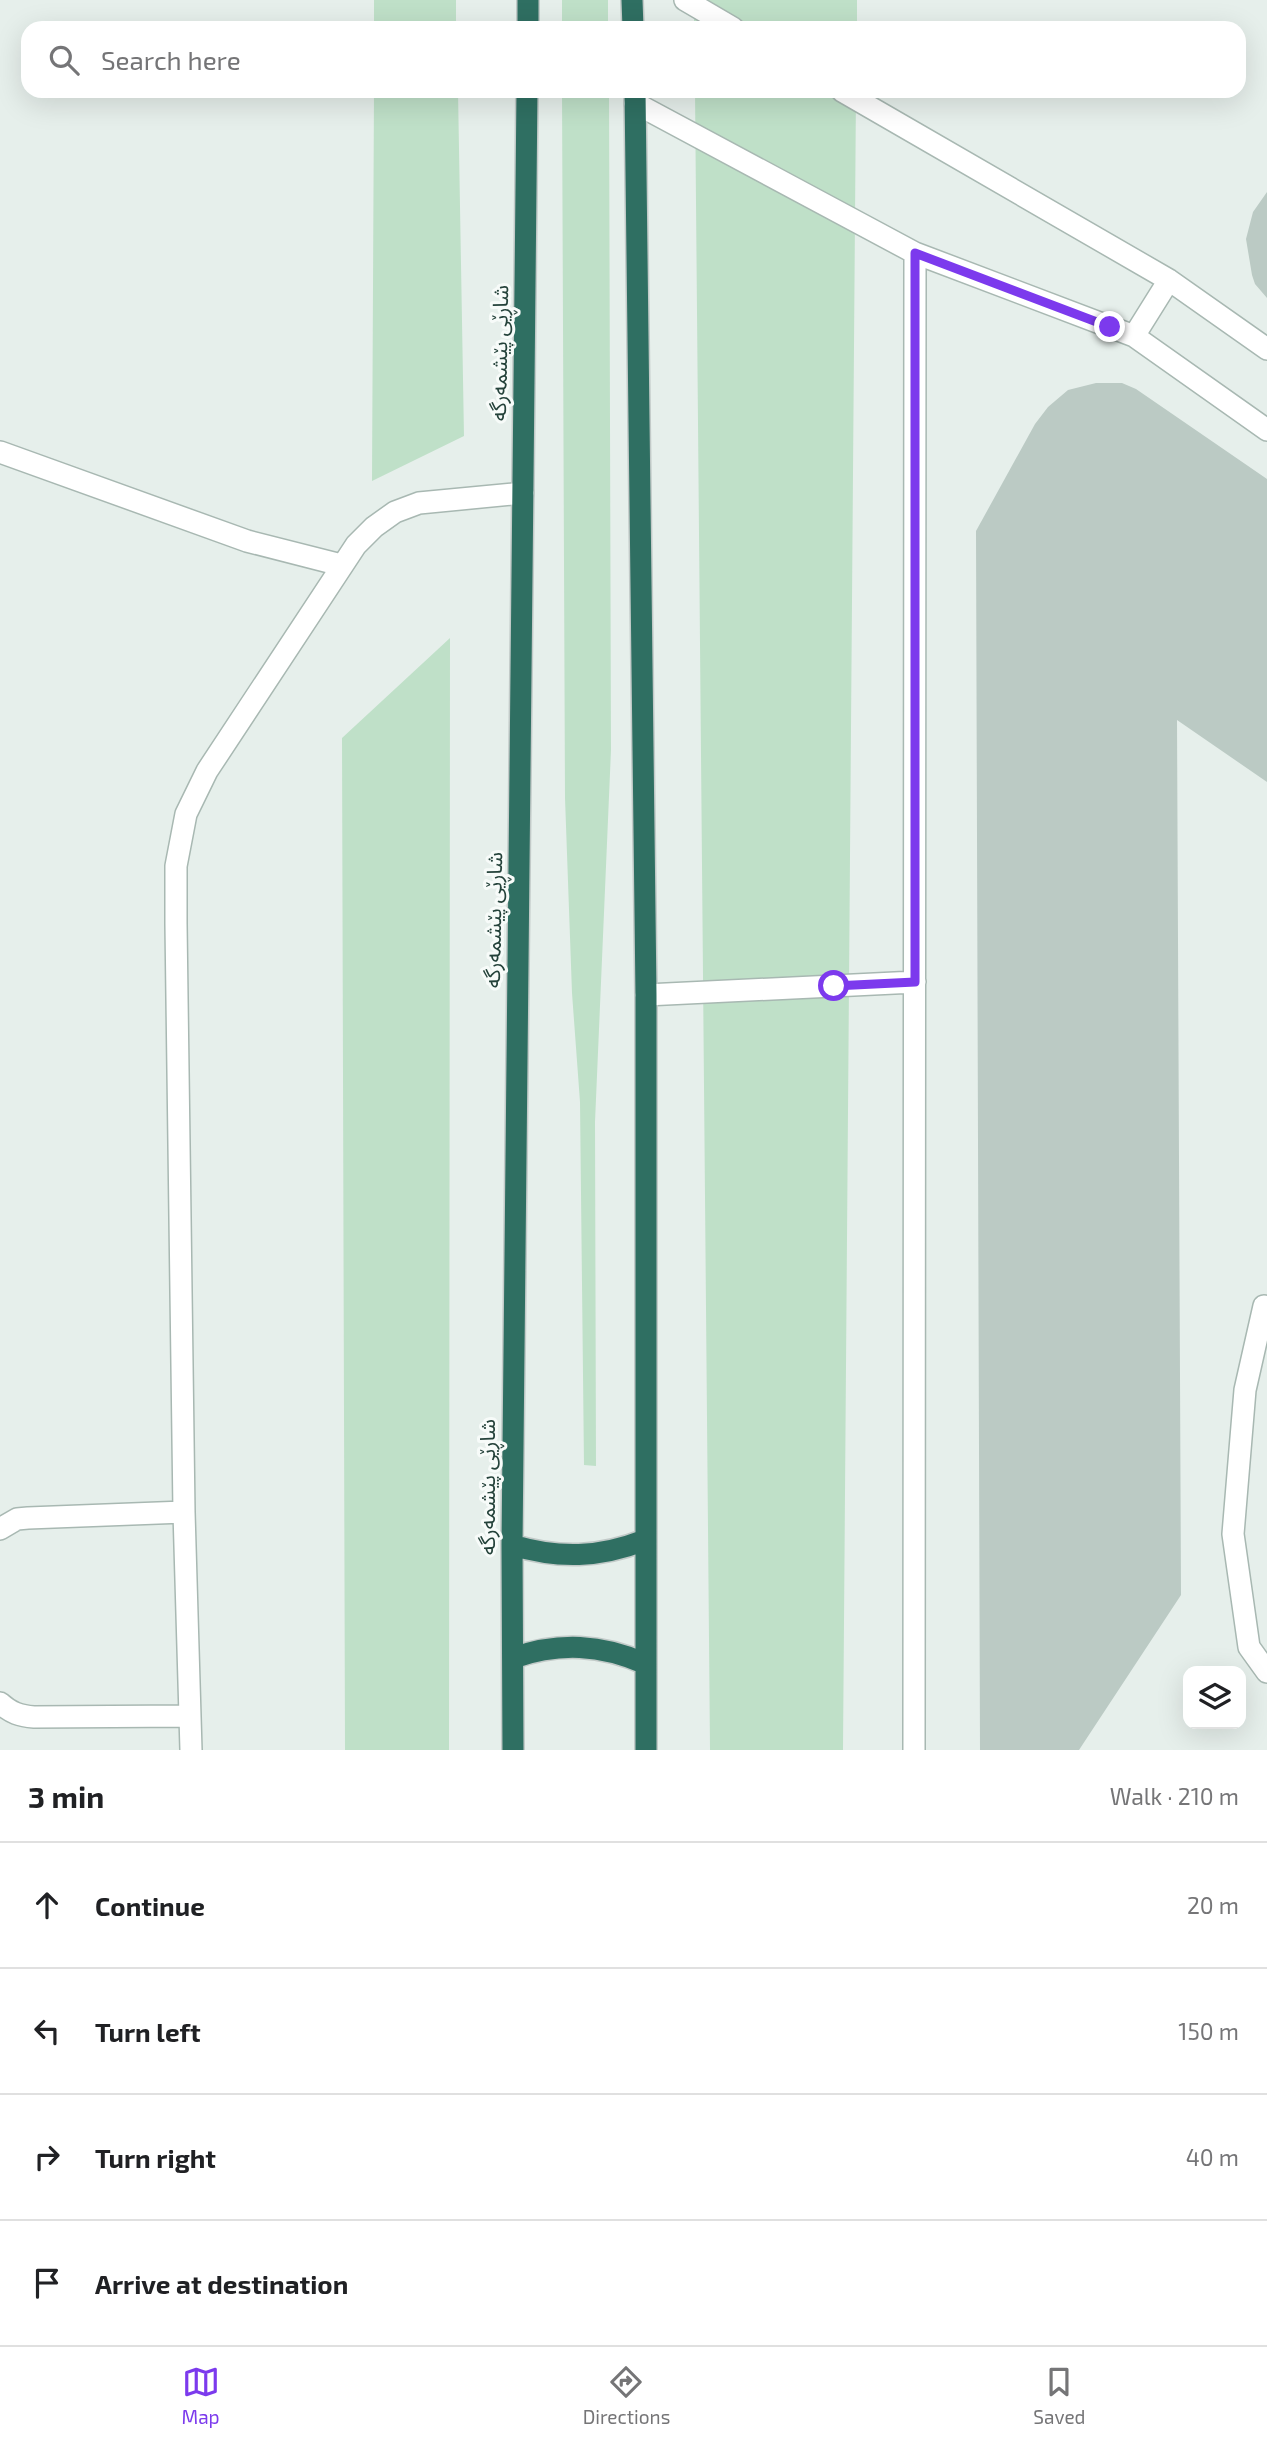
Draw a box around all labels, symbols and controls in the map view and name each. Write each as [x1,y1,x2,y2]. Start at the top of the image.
search box [21,21,1246,98]
icon: search [45,41,83,79]
text: Search here [101,44,241,75]
street label: شاڕێی پێشمەرگە [485,285,519,421]
route end [1094,311,1125,342]
street label: شاڕێی پێشمەرگە [479,852,513,988]
route start [818,970,849,1001]
street label: شاڕێی پێشمەرگە [474,1419,505,1555]
map controls [1183,1666,1246,1729]
button: layers [1183,1666,1246,1729]
text: 3 min [28,1778,104,1814]
text: Walk · 210 m [1110,1782,1239,1810]
icon: ahead [28,1886,66,1924]
text: Continue [95,1890,205,1921]
text: 20 m [1187,1891,1239,1919]
icon: left [28,2012,66,2050]
text: Turn left [95,2016,201,2047]
text: 150 m [1178,2017,1239,2045]
icon: right [28,2138,66,2176]
text: Turn right [95,2142,216,2173]
text: 40 m [1186,2143,1239,2171]
icon: arrive [28,2264,66,2302]
text: Arrive at destination [95,2268,348,2299]
tab: Map [182,2363,220,2428]
tab: Directions [583,2363,670,2428]
tab: Saved [1033,2363,1085,2428]

